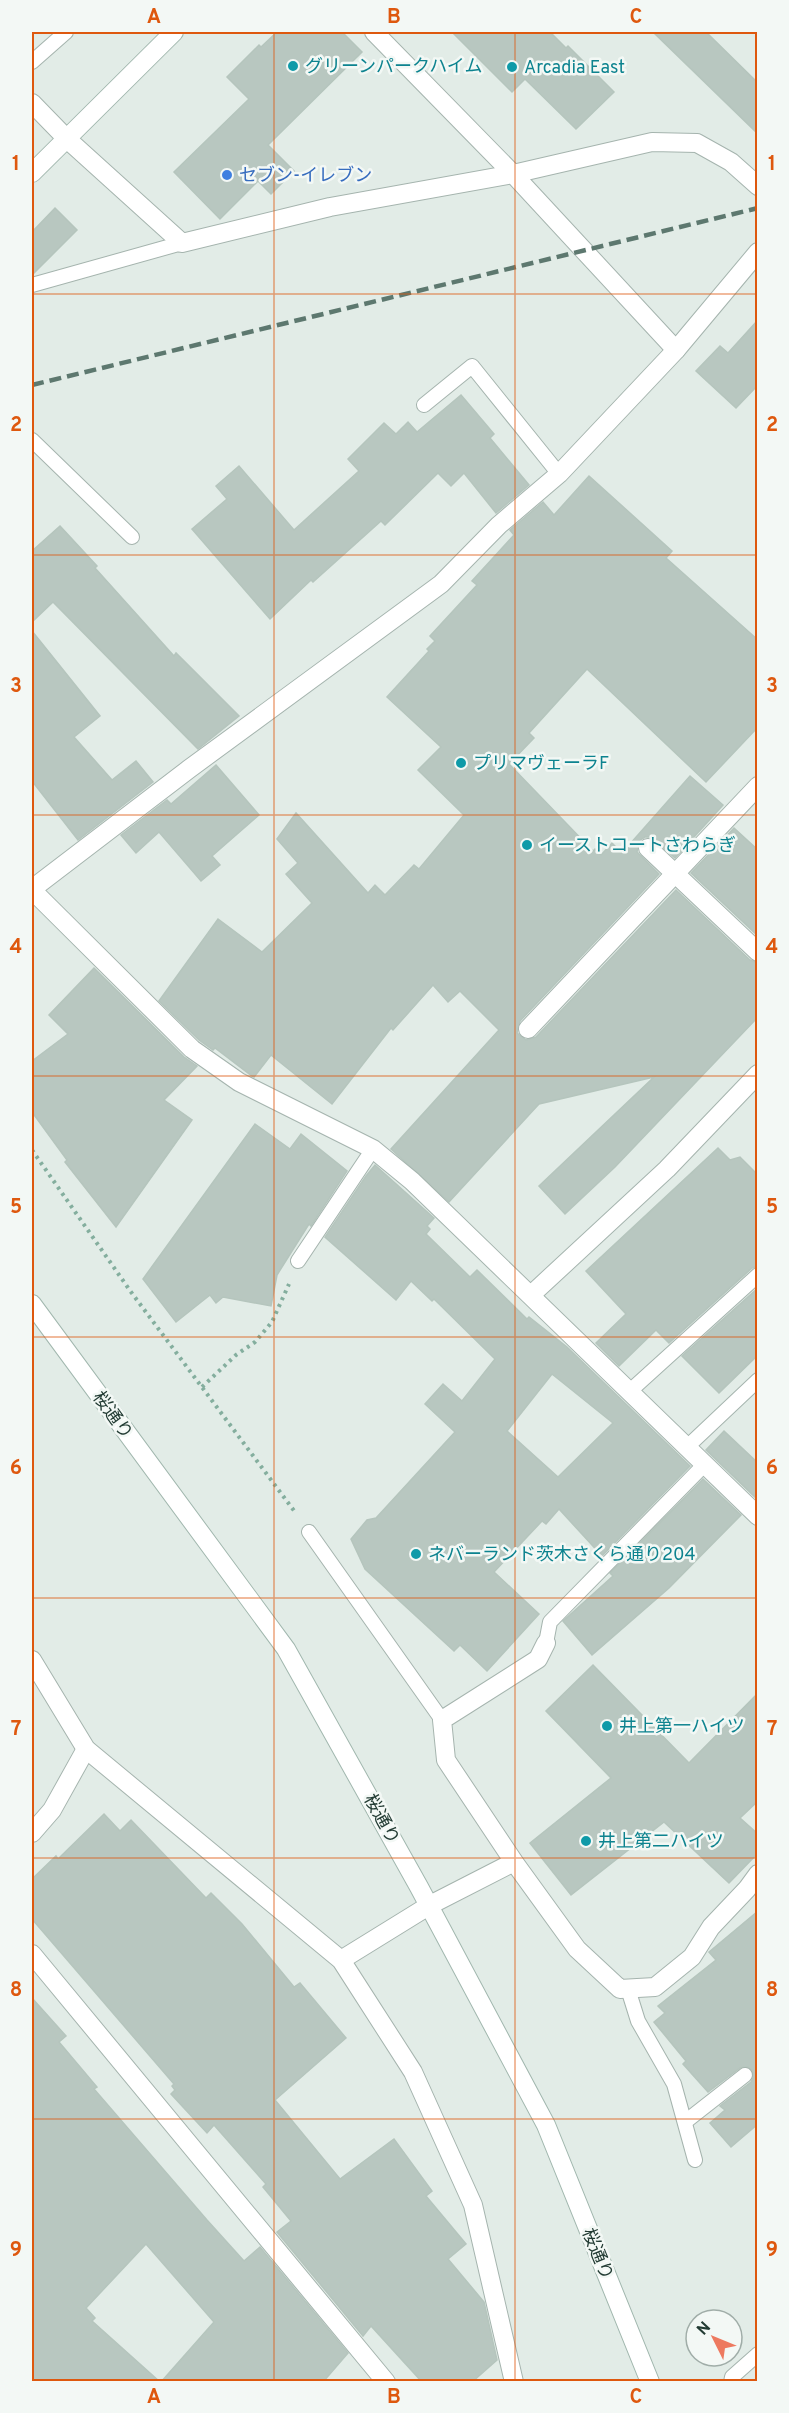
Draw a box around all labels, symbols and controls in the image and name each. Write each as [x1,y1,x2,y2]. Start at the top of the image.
text: A [147,5,161,31]
text: B [387,5,401,31]
text: C [630,5,642,31]
place label: グリーンパークハイム [305,56,482,79]
place label: Arcadia East [524,57,625,80]
marker: グリーンパークハイム [286,59,300,73]
marker: Arcadia East [505,60,519,74]
text: 1 [12,152,20,178]
text: 1 [768,152,776,178]
place label: セブン-イレブン [239,165,372,188]
marker: セブン-イレブン [220,168,234,182]
text: 2 [10,413,22,439]
text: 2 [766,413,778,439]
text: 3 [10,674,22,700]
text: 3 [766,674,778,700]
place label: プリマヴェーラF [473,753,609,776]
marker: プリマヴェーラF [454,756,468,770]
place label: イーストコートさわらぎ [539,835,736,858]
marker: イーストコートさわらぎ [520,838,534,852]
text: 4 [10,935,22,961]
text: 4 [766,935,778,961]
text: 5 [10,1195,22,1221]
text: 5 [766,1195,778,1221]
street label: 桜通り [87,1387,137,1444]
text: 6 [10,1456,22,1482]
text: 6 [766,1456,778,1482]
place label: ネバーランド茨木さくら通り204 [428,1544,696,1567]
marker: ネバーランド茨木さくら通り204 [409,1547,423,1561]
place label: 井上第一ハイツ [619,1716,745,1739]
text: 7 [11,1717,21,1743]
text: 7 [767,1717,777,1743]
marker: 井上第一ハイツ [600,1719,614,1733]
street label: 桜通り [358,1791,404,1849]
place label: 井上第二ハイツ [598,1831,724,1854]
marker: 井上第二ハイツ [579,1834,593,1848]
text: 8 [10,1978,22,2004]
text: 8 [766,1978,778,2004]
street label: 桜通り [576,2225,617,2284]
text: 9 [10,2238,22,2264]
text: 9 [766,2238,778,2264]
north arrow [684,2308,744,2368]
text: N [693,2318,716,2340]
text: A [147,2385,161,2411]
text: B [387,2385,401,2411]
text: C [630,2385,642,2411]

